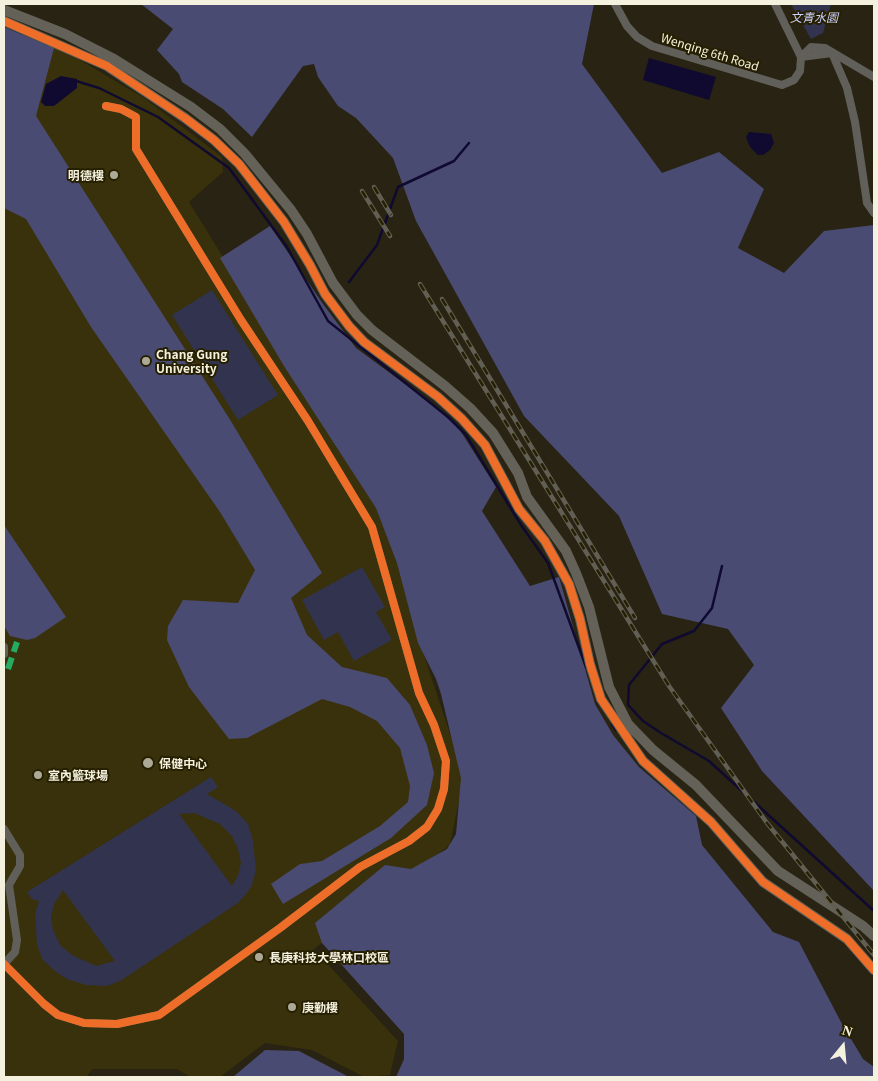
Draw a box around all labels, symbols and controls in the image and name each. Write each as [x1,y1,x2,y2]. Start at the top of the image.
park label: 文青水園 [790,10,838,24]
street label: Wenqing 6th Road [659,30,761,74]
place label: 明德樓 [68,168,104,182]
marker: 明德樓 [108,169,120,181]
place label: Chang Gung University [156,347,227,375]
marker: Chang Gung University [140,355,152,367]
marker: 保健中心 [141,756,155,770]
place label: 保健中心 [159,756,207,770]
place label: 室內籃球場 [48,768,108,782]
marker: 室內籃球場 [32,769,44,781]
place label: 長庚科技大學林口校區 [269,950,389,964]
marker: 長庚科技大學林口校區 [253,951,265,963]
place label: 庚勤樓 [302,1000,338,1014]
marker: 庚勤樓 [286,1001,298,1013]
north arrow [818,1021,868,1071]
text: N [840,1023,855,1040]

